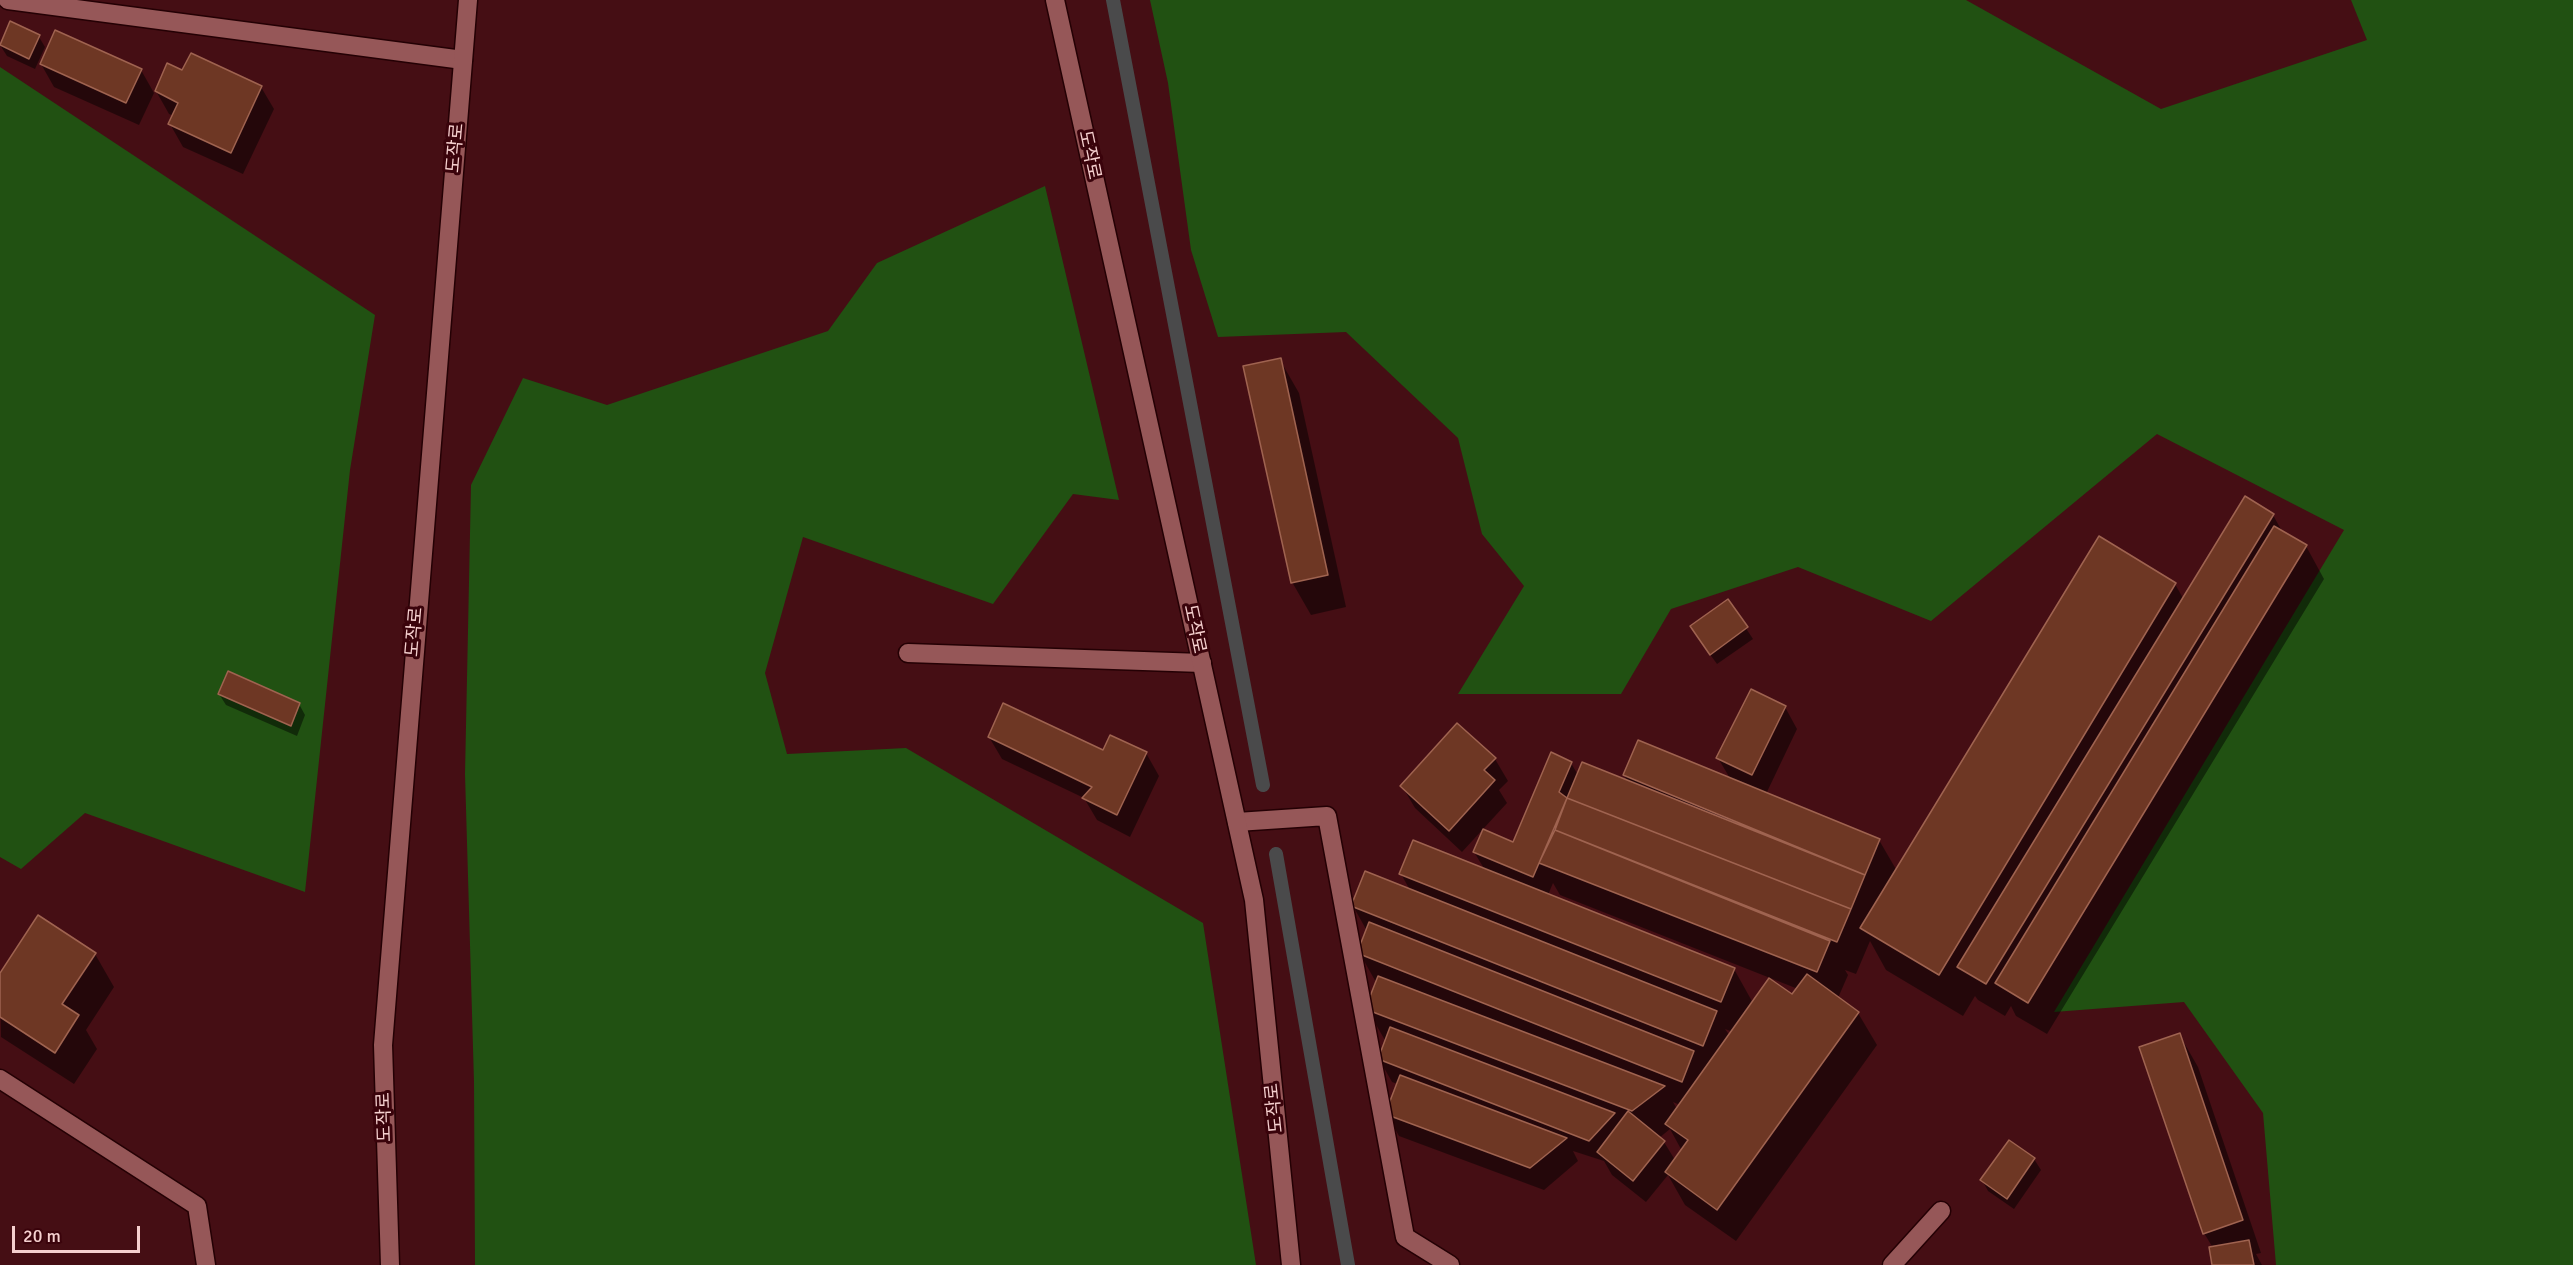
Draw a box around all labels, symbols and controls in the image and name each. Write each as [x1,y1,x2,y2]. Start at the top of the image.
street label: 도작로 [443,122,469,174]
street label: 도작로 [1073,128,1105,182]
street label: 도작로 [1178,602,1210,656]
street label: 도작로 [402,606,428,658]
street label: 도작로 [1262,1082,1288,1134]
street label: 도작로 [373,1092,397,1142]
scale bar [15,1214,142,1252]
text: 20 m [23,1225,61,1247]

